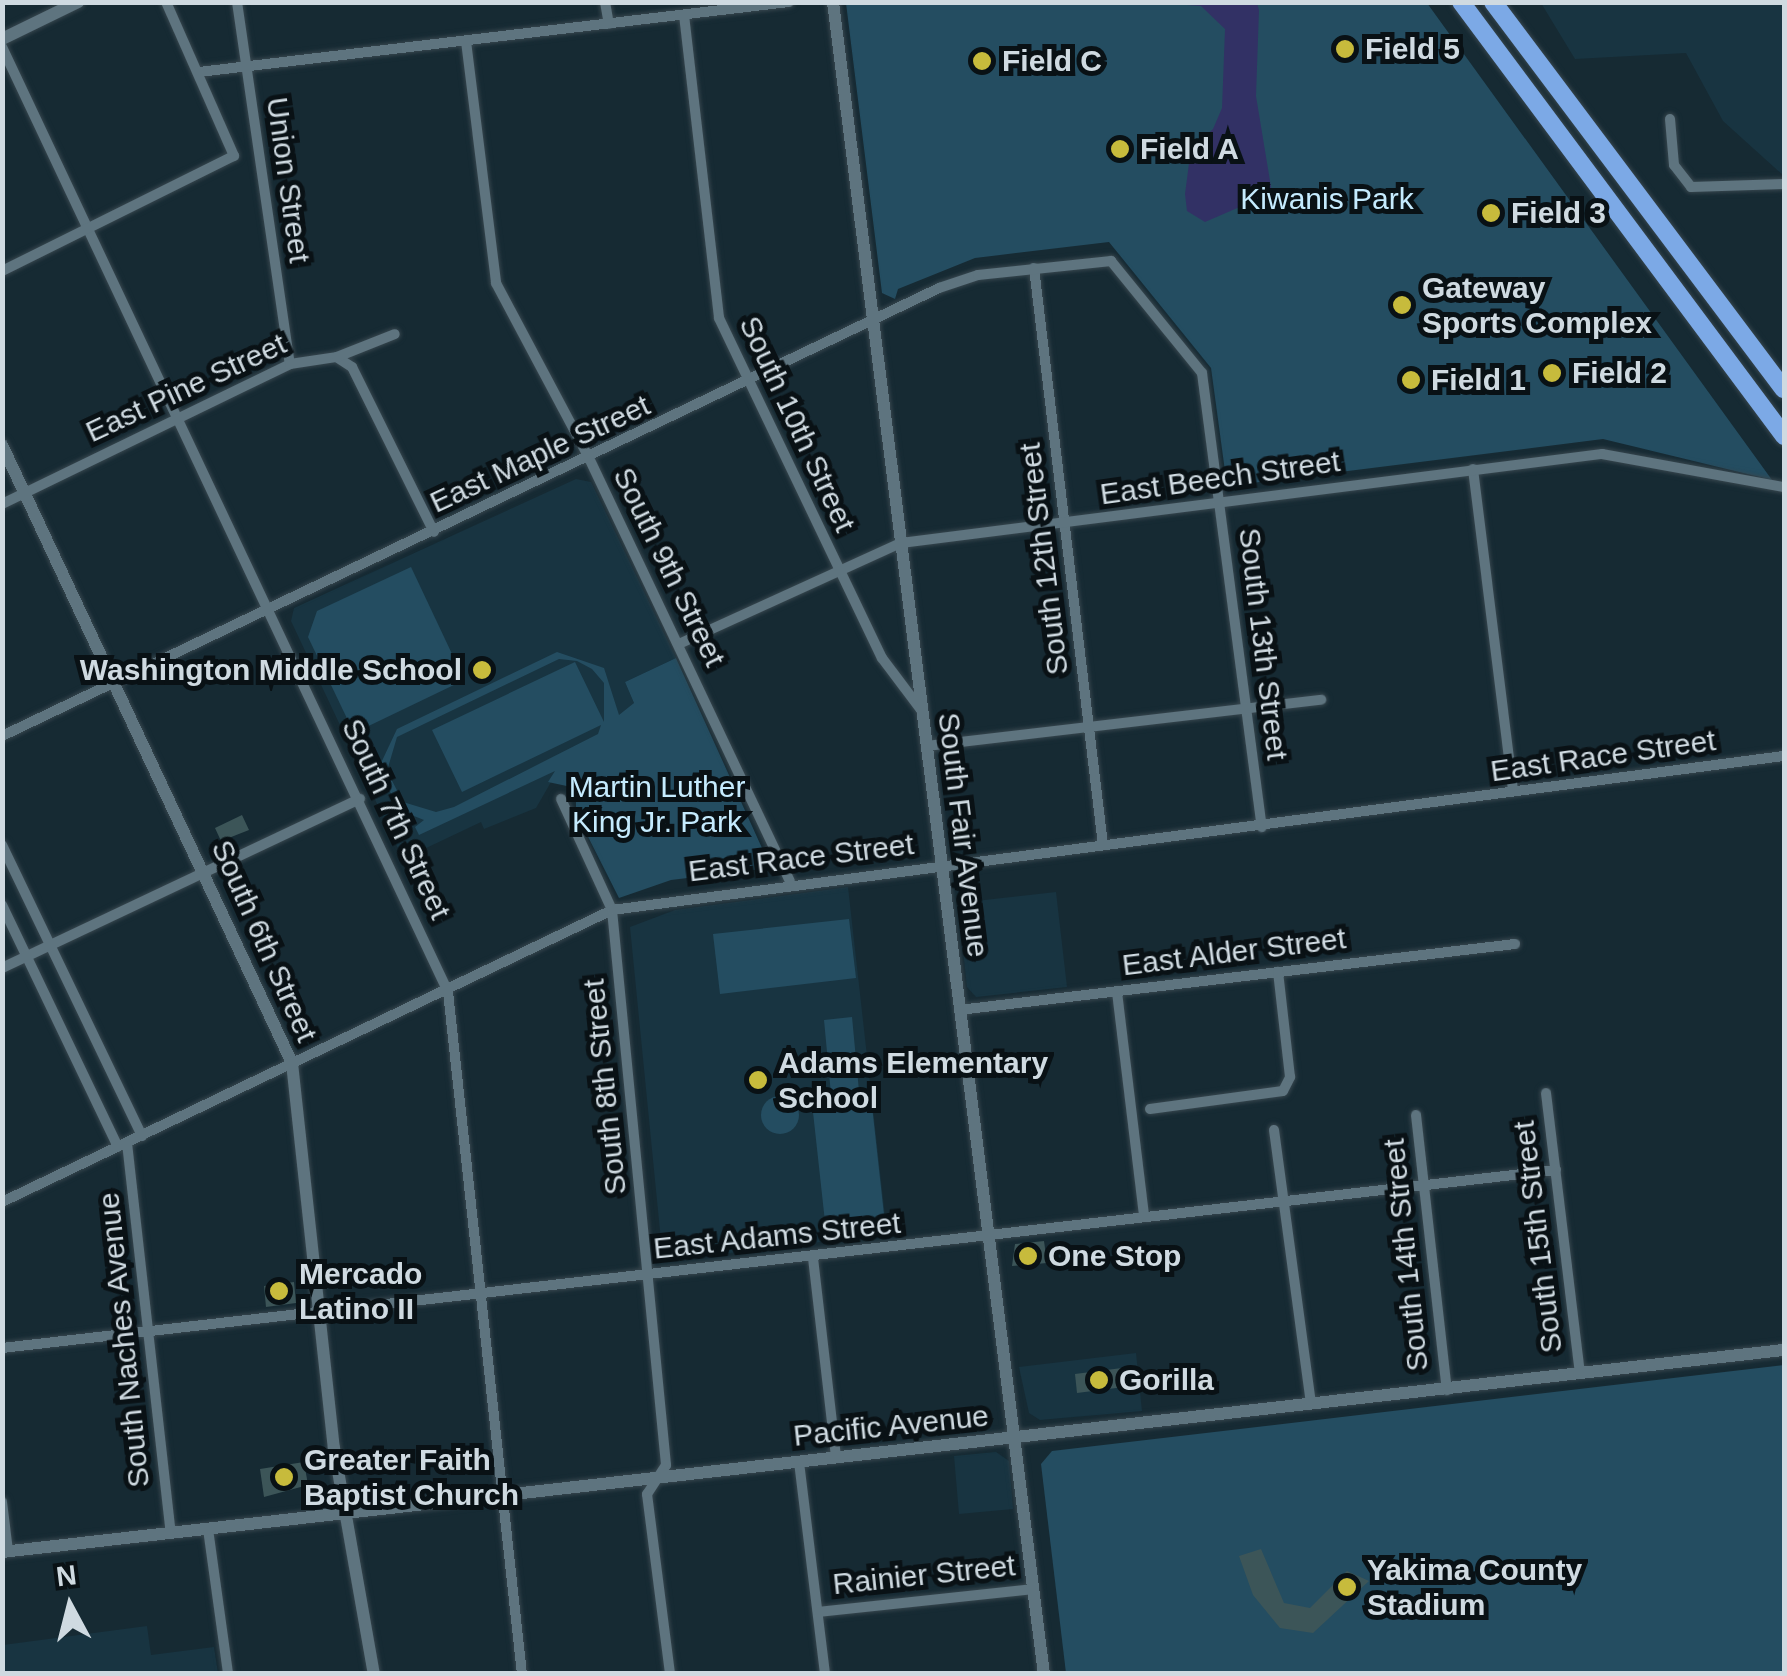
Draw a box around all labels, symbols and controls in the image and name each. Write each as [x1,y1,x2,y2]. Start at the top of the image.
place label: Field 5 [1365,31,1460,67]
marker: Field 5 [1334,38,1356,60]
place label: Field C [1002,43,1102,79]
marker: Field C [971,50,993,72]
street label: Union Street [259,95,317,265]
place label: Field A [1140,131,1240,167]
marker: Field A [1109,138,1131,160]
park label: Kiwanis Park [1240,181,1414,217]
place label: Field 3 [1511,195,1606,231]
marker: Field 3 [1480,202,1502,224]
place label: Gateway Sports Complex [1422,270,1652,340]
marker: Gateway Sports Complex [1391,294,1413,316]
street label: South 10th Street [731,311,863,537]
street label: East Pine Street [80,326,292,450]
place label: Field 2 [1572,355,1667,391]
place label: Field 1 [1431,362,1526,398]
marker: Field 2 [1541,362,1563,384]
marker: Field 1 [1400,369,1422,391]
street label: East Maple Street [424,387,656,521]
street label: South 12th Street [1012,441,1076,677]
street label: East Beech Street [1098,443,1342,513]
street label: South 9th Street [605,462,733,672]
street label: South 13th Street [1231,526,1295,762]
place label: Washington Middle School [80,652,462,688]
marker: Washington Middle School [471,659,493,681]
street label: South Fair Avenue [930,710,996,960]
street label: South 7th Street [334,713,458,925]
street label: East Race Street [1488,722,1718,790]
park label: Martin Luther King Jr. Park [569,769,745,840]
street label: East Race Street [686,826,916,890]
street label: South 6th Street [203,835,325,1047]
street label: East Alder Street [1119,920,1349,984]
street label: South 8th Street [576,977,634,1197]
place label: Adams Elementary School [778,1045,1048,1116]
marker: Adams Elementary School [747,1069,769,1091]
street label: South 15th Street [1506,1119,1570,1355]
street label: South 14th Street [1376,1137,1436,1373]
street label: South Naches Avenue [91,1190,157,1490]
street label: East Adams Street [651,1205,903,1267]
place label: One Stop [1048,1238,1181,1274]
marker: One Stop [1017,1245,1039,1267]
place label: Mercado Latino II [299,1256,422,1326]
marker: Mercado Latino II [268,1280,290,1302]
place label: Gorilla [1119,1362,1214,1398]
marker: Gorilla [1088,1369,1110,1391]
street label: Pacific Avenue [791,1398,991,1454]
place label: Greater Faith Baptist Church [304,1442,519,1512]
marker: Greater Faith Baptist Church [273,1466,295,1488]
street label: Rainier Street [831,1548,1017,1602]
place label: Yakima County Stadium [1367,1552,1582,1622]
north arrow [20,1556,120,1656]
text: N [54,1559,78,1592]
marker: Yakima County Stadium [1336,1576,1358,1598]

